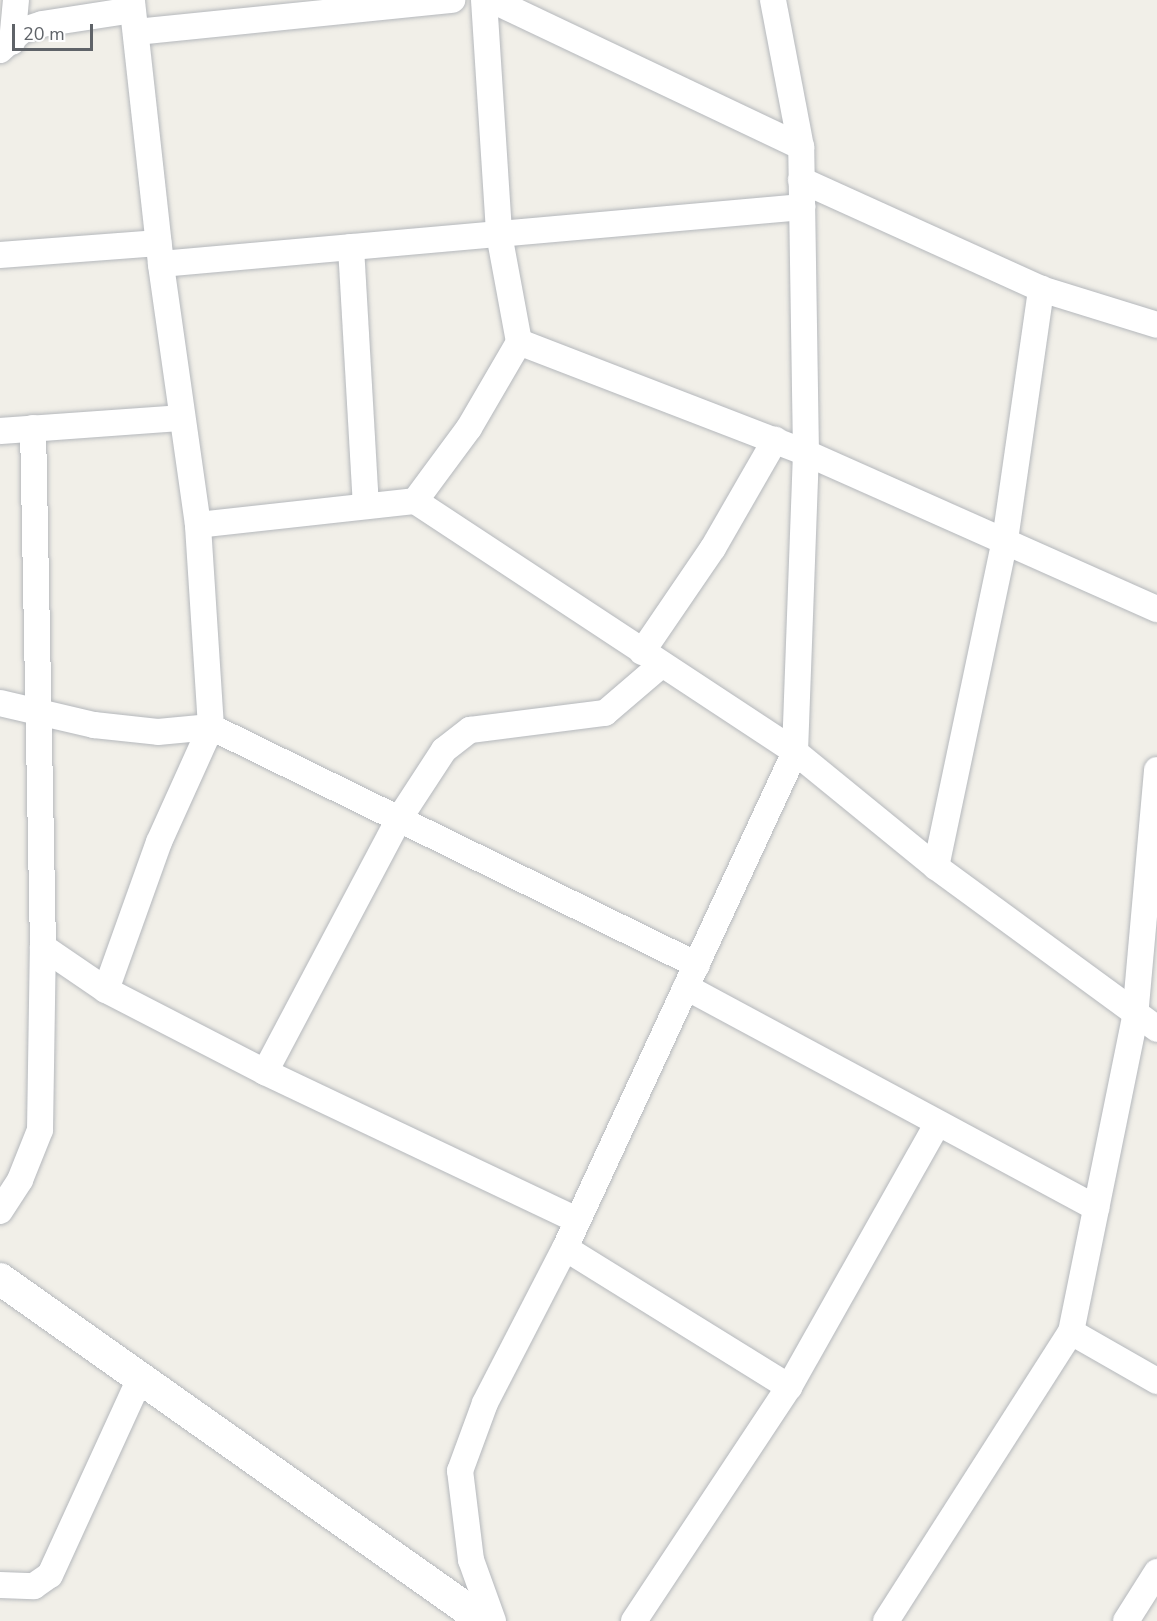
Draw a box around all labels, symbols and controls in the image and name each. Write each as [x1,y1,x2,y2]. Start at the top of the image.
scale bar [15,12,96,50]
text: 20 m [23,22,65,46]

